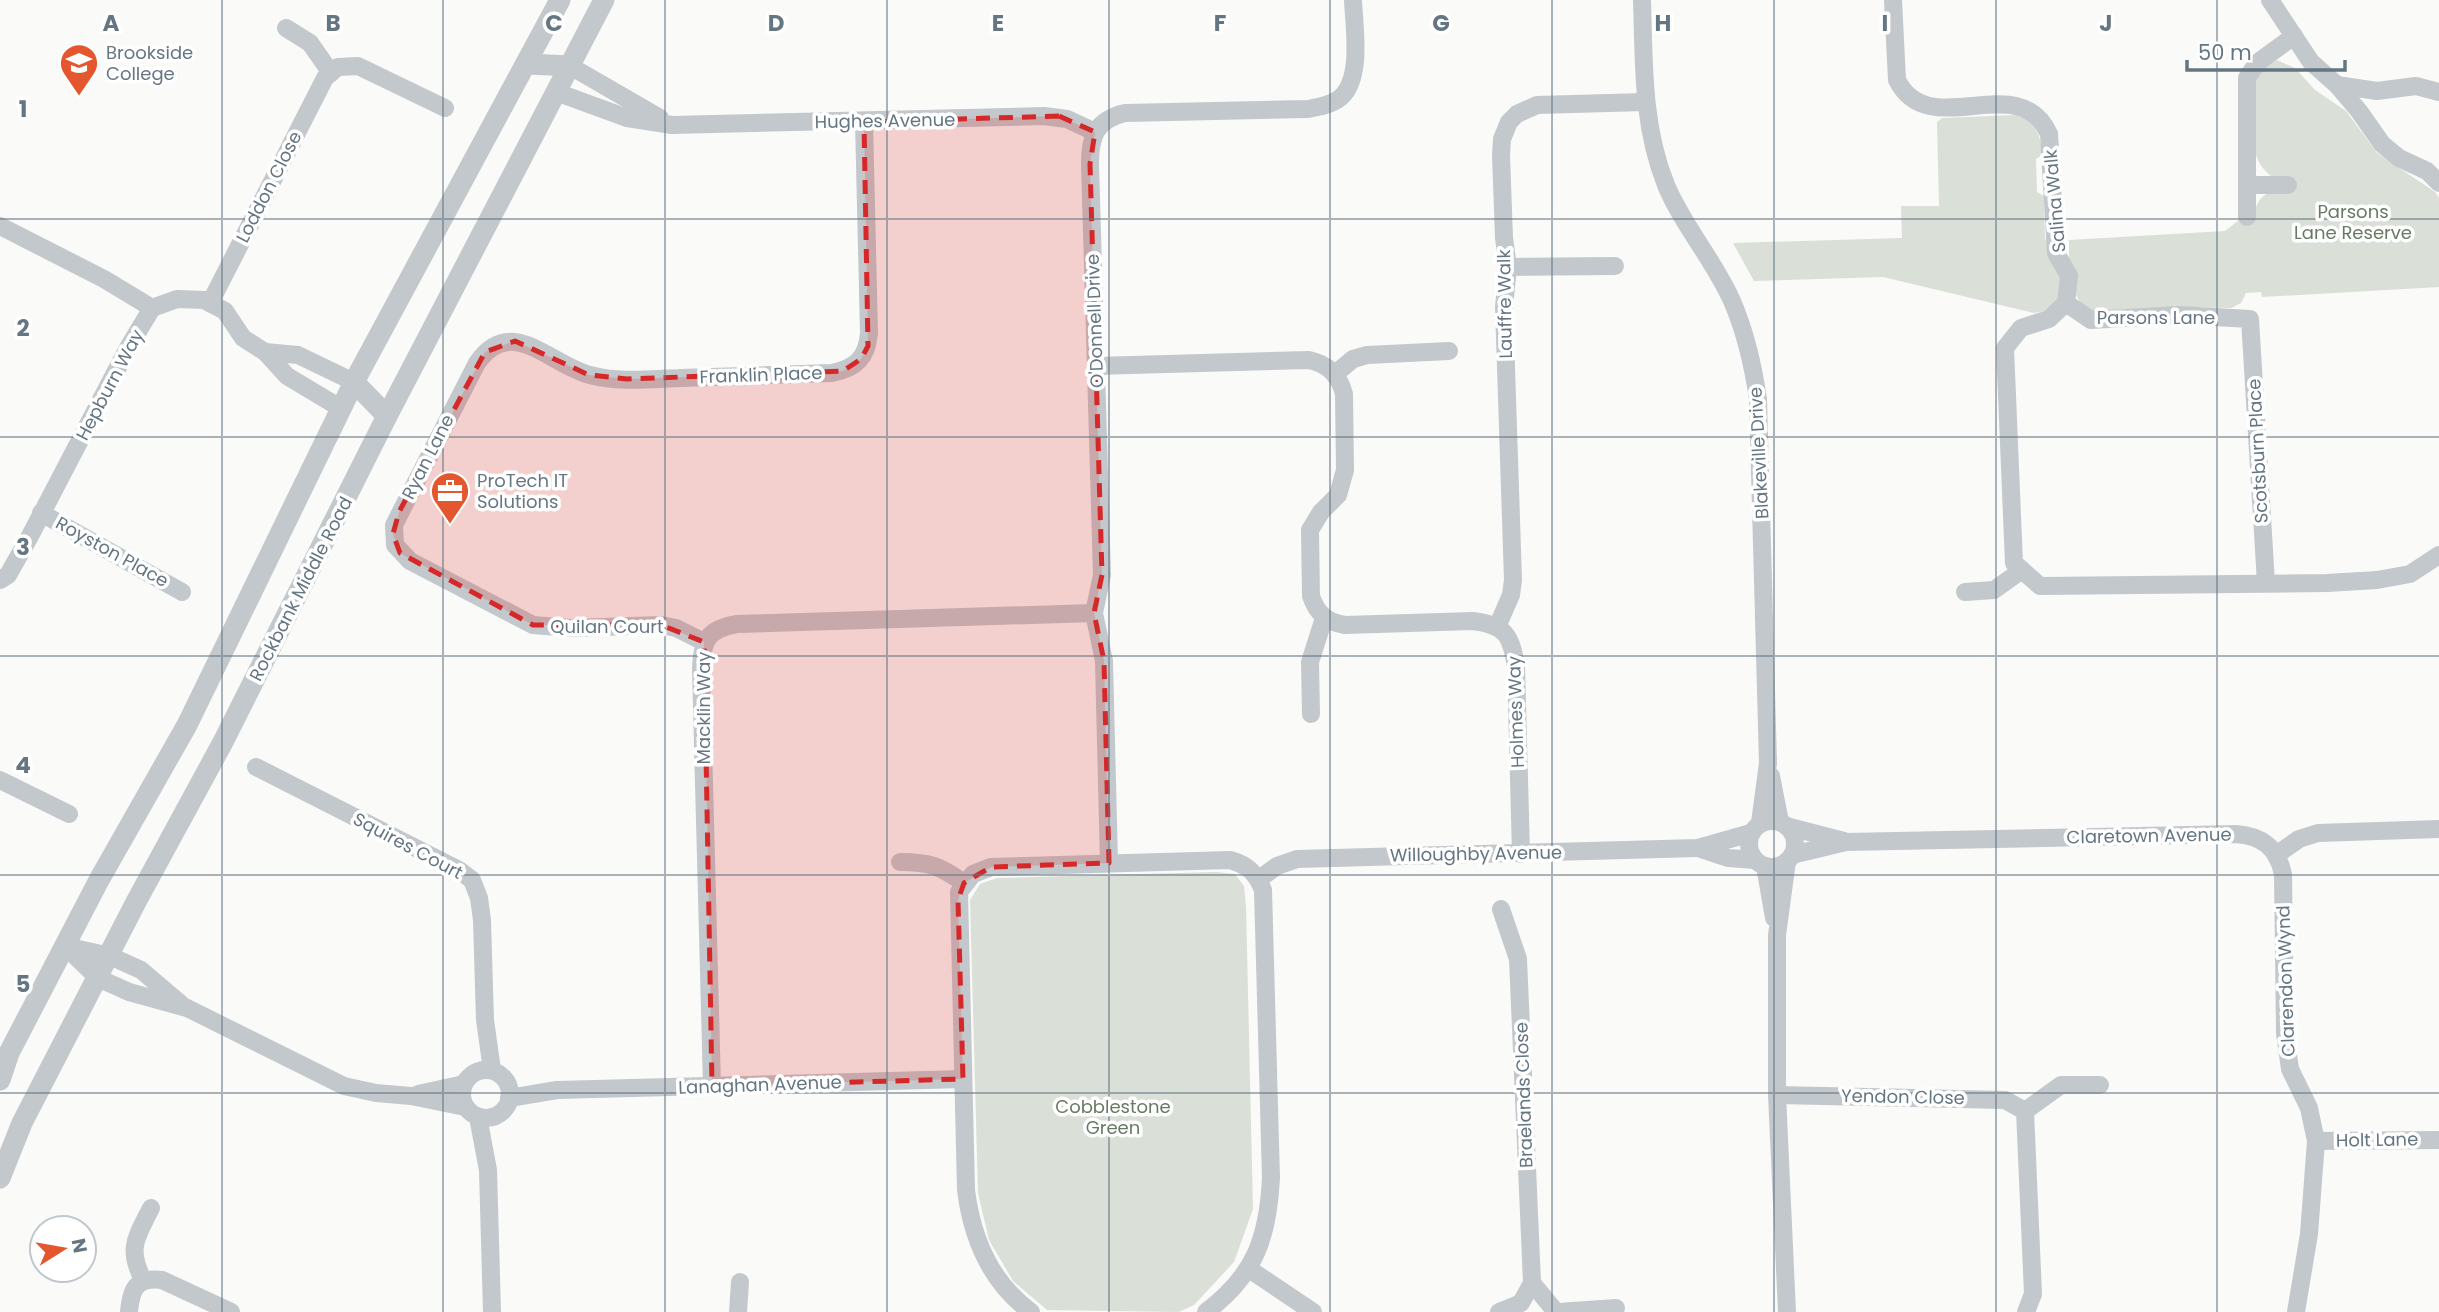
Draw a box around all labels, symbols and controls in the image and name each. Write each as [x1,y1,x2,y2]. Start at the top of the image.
text: A [103,7,120,39]
text: B [325,7,341,39]
text: C [545,7,563,39]
text: D [768,7,784,39]
text: E [992,7,1004,39]
text: F [1214,7,1226,39]
text: G [1432,7,1450,39]
text: H [1655,7,1671,39]
text: I [1882,7,1888,39]
text: J [2099,7,2113,39]
scale bar [2187,28,2344,72]
text: 50 m [2198,38,2252,67]
place label: Brookside College [106,40,193,86]
school or university icon: Brookside College [58,42,100,97]
text: 1 [19,93,27,125]
street label: Hughes Avenue [814,107,956,134]
street label: Loddon Close [230,127,307,247]
street label: Salina Walk [2037,148,2071,254]
park label: Parsons Lane Reserve [2294,199,2412,245]
street label: Lauffre Walk [1491,248,1518,359]
street label: O'Donnell Drive [1080,253,1109,389]
street label: Parsons Lane [2097,305,2215,330]
text: 2 [16,312,30,344]
street label: Hepburn Way [70,325,149,445]
street label: Franklin Place [699,360,823,389]
street label: Scotsburn Place [2241,378,2274,524]
street label: Blakeville Drive [1743,386,1774,520]
street label: Ryan Lane [395,410,460,504]
place label: ProTech IT Solutions [477,468,568,514]
office icon: ProTech IT Solutions [429,470,471,525]
street label: Rockbank Middle Road [243,492,358,685]
street label: Royston Place [51,510,173,593]
text: 3 [16,531,30,563]
street label: Quilan Court [550,614,664,639]
street label: Macklin Way [691,652,716,764]
street label: Holmes Way [1501,656,1530,769]
text: 4 [15,749,31,781]
street label: Squires Court [349,806,468,885]
street label: Claretown Avenue [2066,822,2232,849]
street label: Willoughby Avenue [1390,839,1562,868]
street label: Clarendon Wynd [2270,905,2301,1057]
text: 5 [16,968,30,1000]
street label: Braelands Close [1508,1022,1539,1168]
street label: Lanaghan Avenue [678,1069,842,1100]
street label: Yendon Close [1841,1083,1965,1110]
park label: Cobblestone Green [1055,1094,1171,1140]
street label: Holt Lane [2336,1126,2418,1153]
north arrow [28,1214,98,1284]
text: N [65,1236,94,1255]

